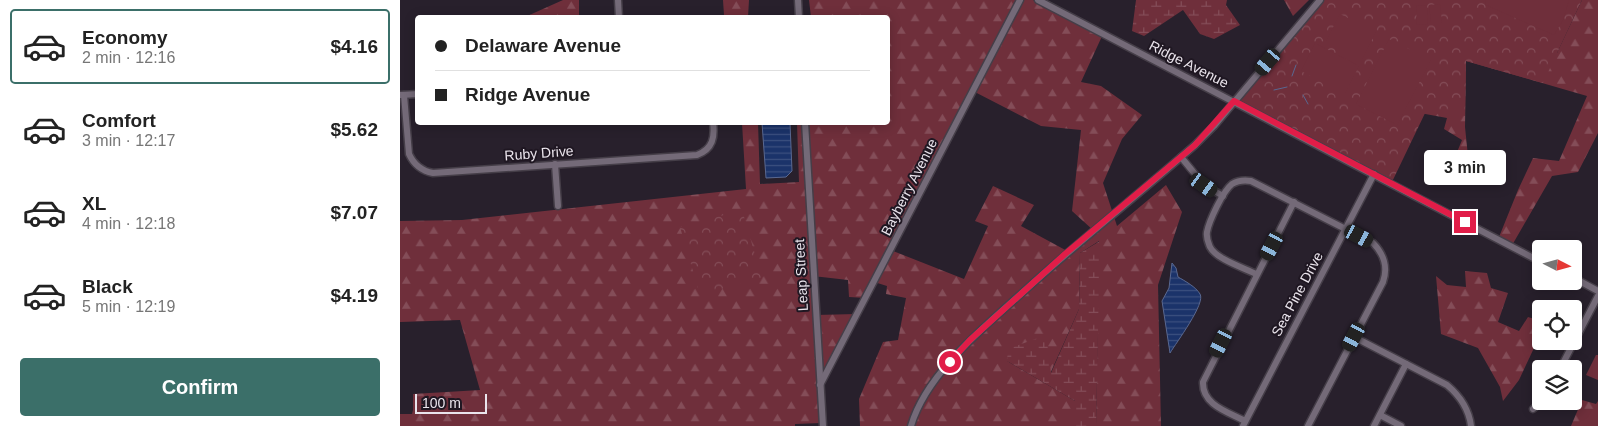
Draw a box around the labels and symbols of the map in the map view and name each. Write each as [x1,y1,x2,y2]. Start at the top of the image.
street label: Ridge Avenue [1147,37,1232,91]
car [1252,46,1283,78]
street label: Bayberry Avenue [878,136,940,238]
street label: Ruby Drive [504,143,574,163]
callout: 3 min [1424,150,1506,184]
car [1187,170,1220,200]
route end [1454,211,1476,233]
car [1342,222,1375,250]
car [1258,229,1285,263]
street label: Leap Street [791,238,811,312]
north arrow [1532,240,1582,290]
street label: Sea Pine Drive [1268,249,1326,339]
car [1340,320,1367,354]
car [1207,326,1234,360]
route start [939,351,961,373]
scale bar [415,391,488,414]

